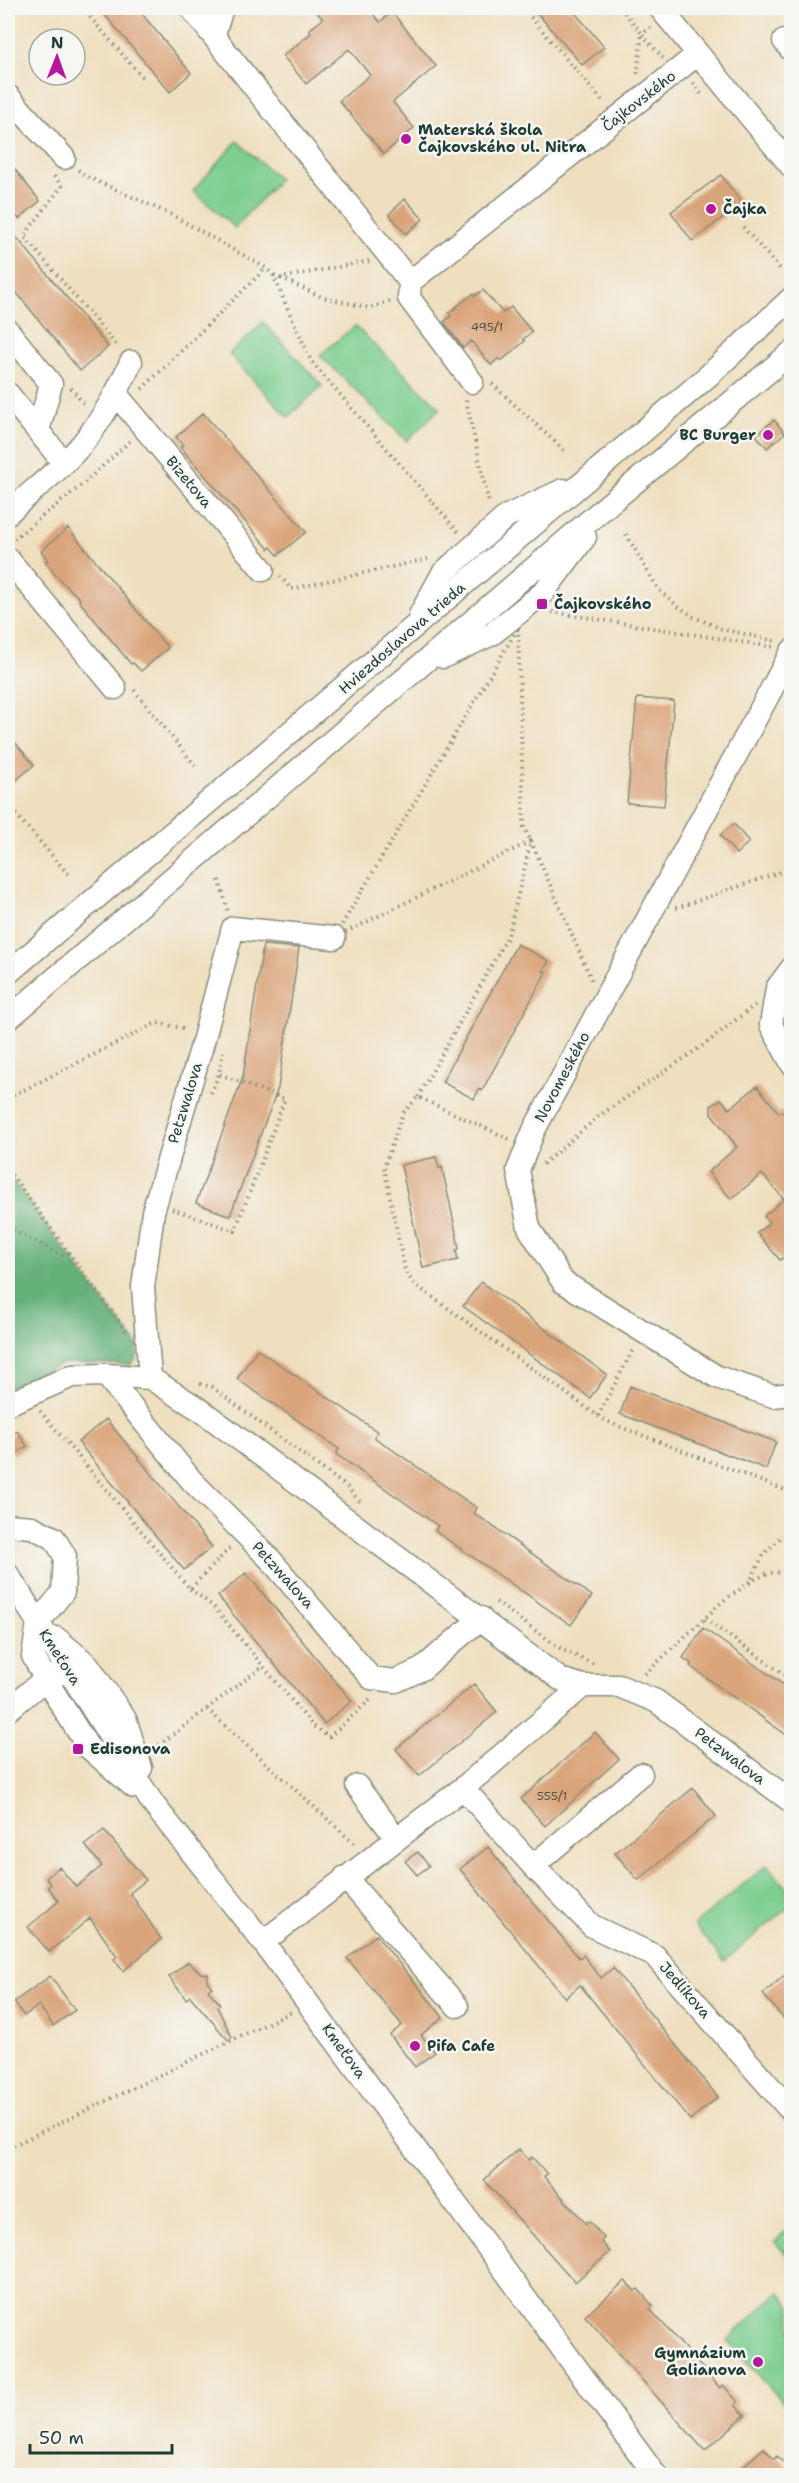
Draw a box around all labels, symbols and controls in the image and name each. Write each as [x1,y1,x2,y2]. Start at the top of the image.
north arrow [27,27,87,87]
text: N [51,32,64,53]
street label: Čajkovského [597,65,680,136]
place label: Materská škola Čajkovského ul. Nitra [418,120,587,157]
marker: Materská škola Čajkovského ul. Nitra [399,132,413,146]
place label: Čajka [723,198,767,219]
marker: Čajka [704,202,718,216]
house number: 495/1 [471,319,503,335]
place label: BC Burger [679,425,756,445]
marker: BC Burger [761,428,775,442]
street label: Bizetova [162,452,217,513]
street label: Hviezdoslavova trieda [335,577,470,699]
place label: Čajkovského [554,593,652,614]
marker: Čajkovského [535,597,549,611]
street label: Novomeského [530,1028,594,1126]
street label: Petzwalova [163,1059,207,1146]
street label: Petzwalova [248,1537,319,1613]
street label: Kmeťova [34,1625,86,1690]
street label: Petzwalova [690,1723,770,1790]
place label: Edisonova [90,1739,171,1759]
marker: Edisonova [71,1742,85,1756]
house number: 555/1 [537,1788,567,1804]
street label: Jedlíkova [655,1957,716,2023]
street label: Kmeťova [317,2020,371,2083]
place label: Pifa Cafe [427,2036,495,2056]
marker: Pifa Cafe [408,2039,422,2053]
place label: Gymnázium Golianova [654,2343,747,2380]
marker: Gymnázium Golianova [751,2355,765,2369]
scale bar [30,2417,172,2455]
text: 50 m [39,2426,84,2450]

